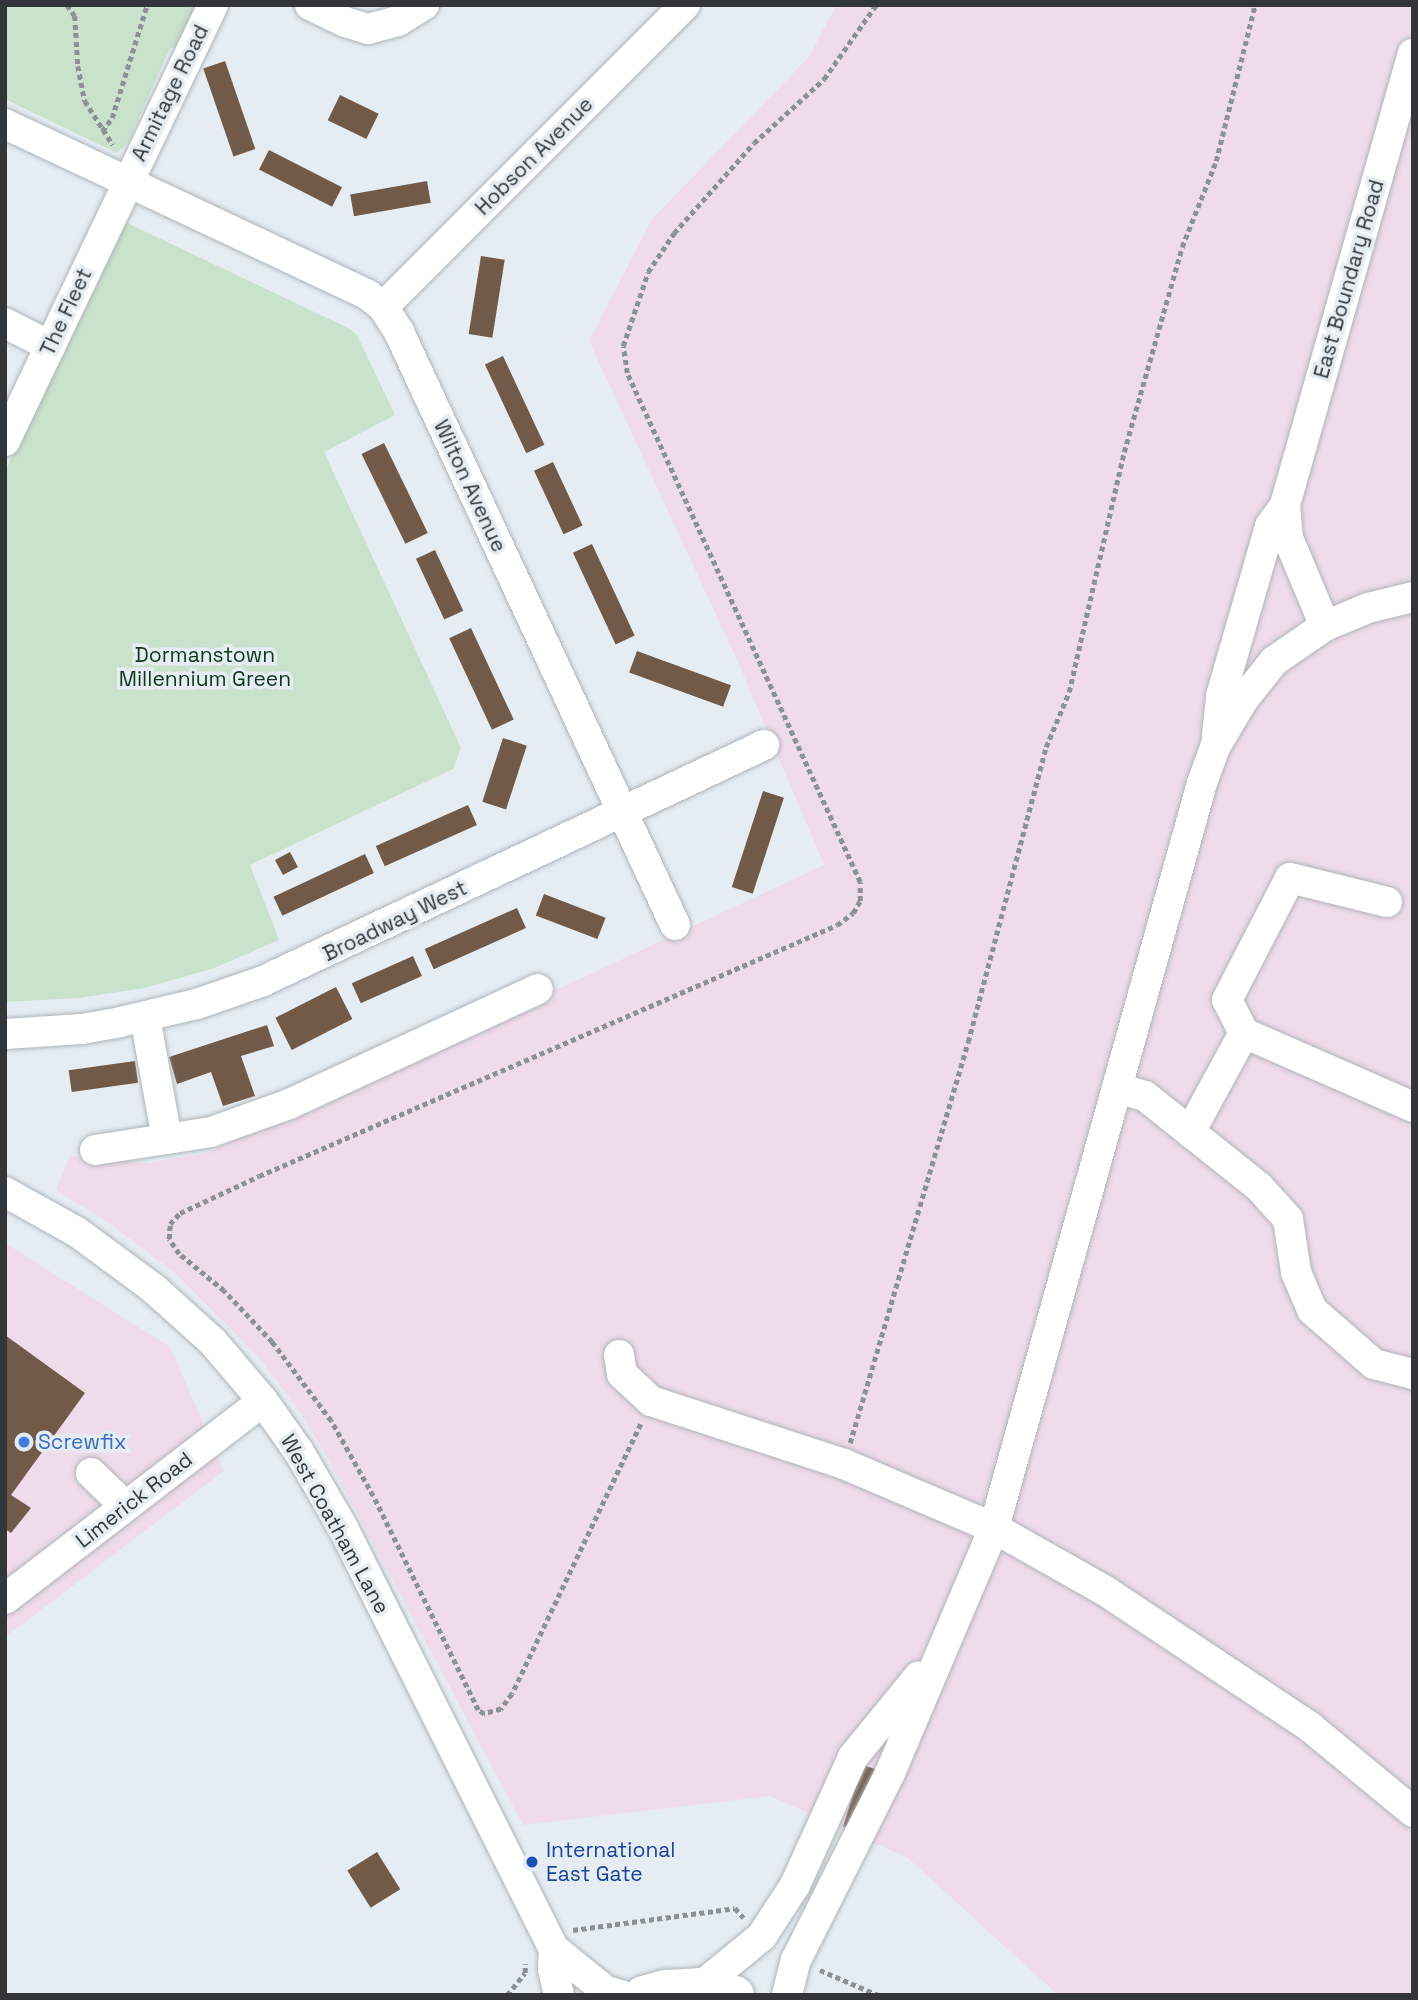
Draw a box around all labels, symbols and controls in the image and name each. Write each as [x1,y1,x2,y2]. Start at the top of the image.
street label: Armitage Road [126,21,214,165]
street label: Hobson Avenue [470,92,598,220]
street label: East Boundary Road [1309,177,1389,381]
street label: The Fleet [35,264,97,360]
street label: Wilton Avenue [428,416,512,556]
park label: Dormanstown Millennium Green [119,642,291,692]
street label: Broadway West [319,875,471,967]
place label: Screwfix [38,1429,126,1455]
street label: West Coatham Lane [275,1430,395,1618]
marker: Screwfix [16,1434,32,1450]
street label: Limerick Road [71,1447,197,1553]
place label: International East Gate [546,1837,675,1887]
marker: International East Gate [524,1854,540,1870]

